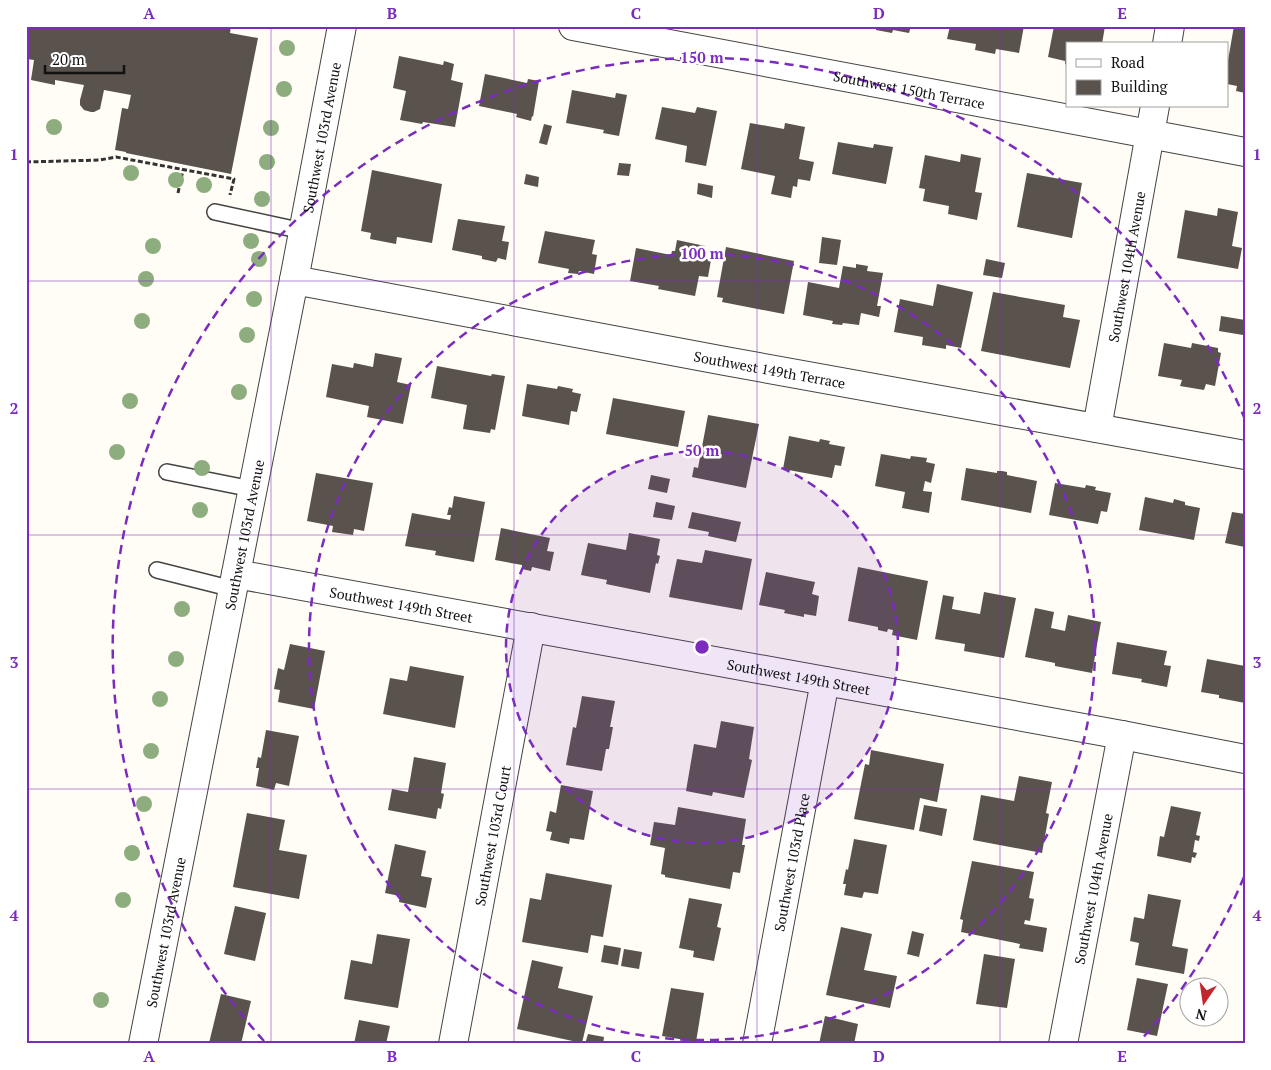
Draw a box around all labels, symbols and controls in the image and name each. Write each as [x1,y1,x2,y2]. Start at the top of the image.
text: A [143,2,155,24]
text: B [387,2,397,24]
text: C [631,2,641,24]
text: D [873,2,885,24]
text: E [1117,2,1127,24]
scale bar [45,42,124,74]
legend [1066,42,1228,108]
text: 150 m [680,47,724,67]
text: 20 m [52,49,85,69]
text: Road [1111,52,1144,72]
street label: Southwest 103rd Avenue [297,60,345,214]
street label: Southwest 150th Terrace [832,66,986,113]
text: Building [1111,76,1169,96]
text: 1 [9,143,19,165]
text: 1 [1252,143,1262,165]
street label: Southwest 104th Avenue [1103,189,1149,344]
text: 100 m [680,243,724,263]
street label: Southwest 149th Terrace [692,346,847,392]
text: 2 [9,397,19,419]
text: 2 [1252,397,1262,419]
text: 50 m [685,440,720,460]
street label: Southwest 103rd Avenue [219,458,268,612]
street label: Southwest 149th Street [328,582,475,626]
centre of rings [693,638,711,656]
text: 3 [9,651,19,673]
text: 3 [1252,651,1262,673]
street label: Southwest 149th Street [726,654,873,699]
street label: Southwest 103rd Court [470,763,515,907]
street label: Southwest 103rd Place [769,791,813,933]
street label: Southwest 104th Avenue [1069,812,1116,966]
street label: Southwest 103rd Avenue [141,855,189,1009]
text: 4 [9,904,19,926]
text: 4 [1252,904,1262,926]
north arrow [1178,978,1228,1028]
text: N [1193,1005,1208,1026]
text: A [143,1045,155,1067]
text: B [387,1045,397,1067]
text: C [631,1045,641,1067]
text: D [873,1045,885,1067]
text: E [1117,1045,1127,1067]

